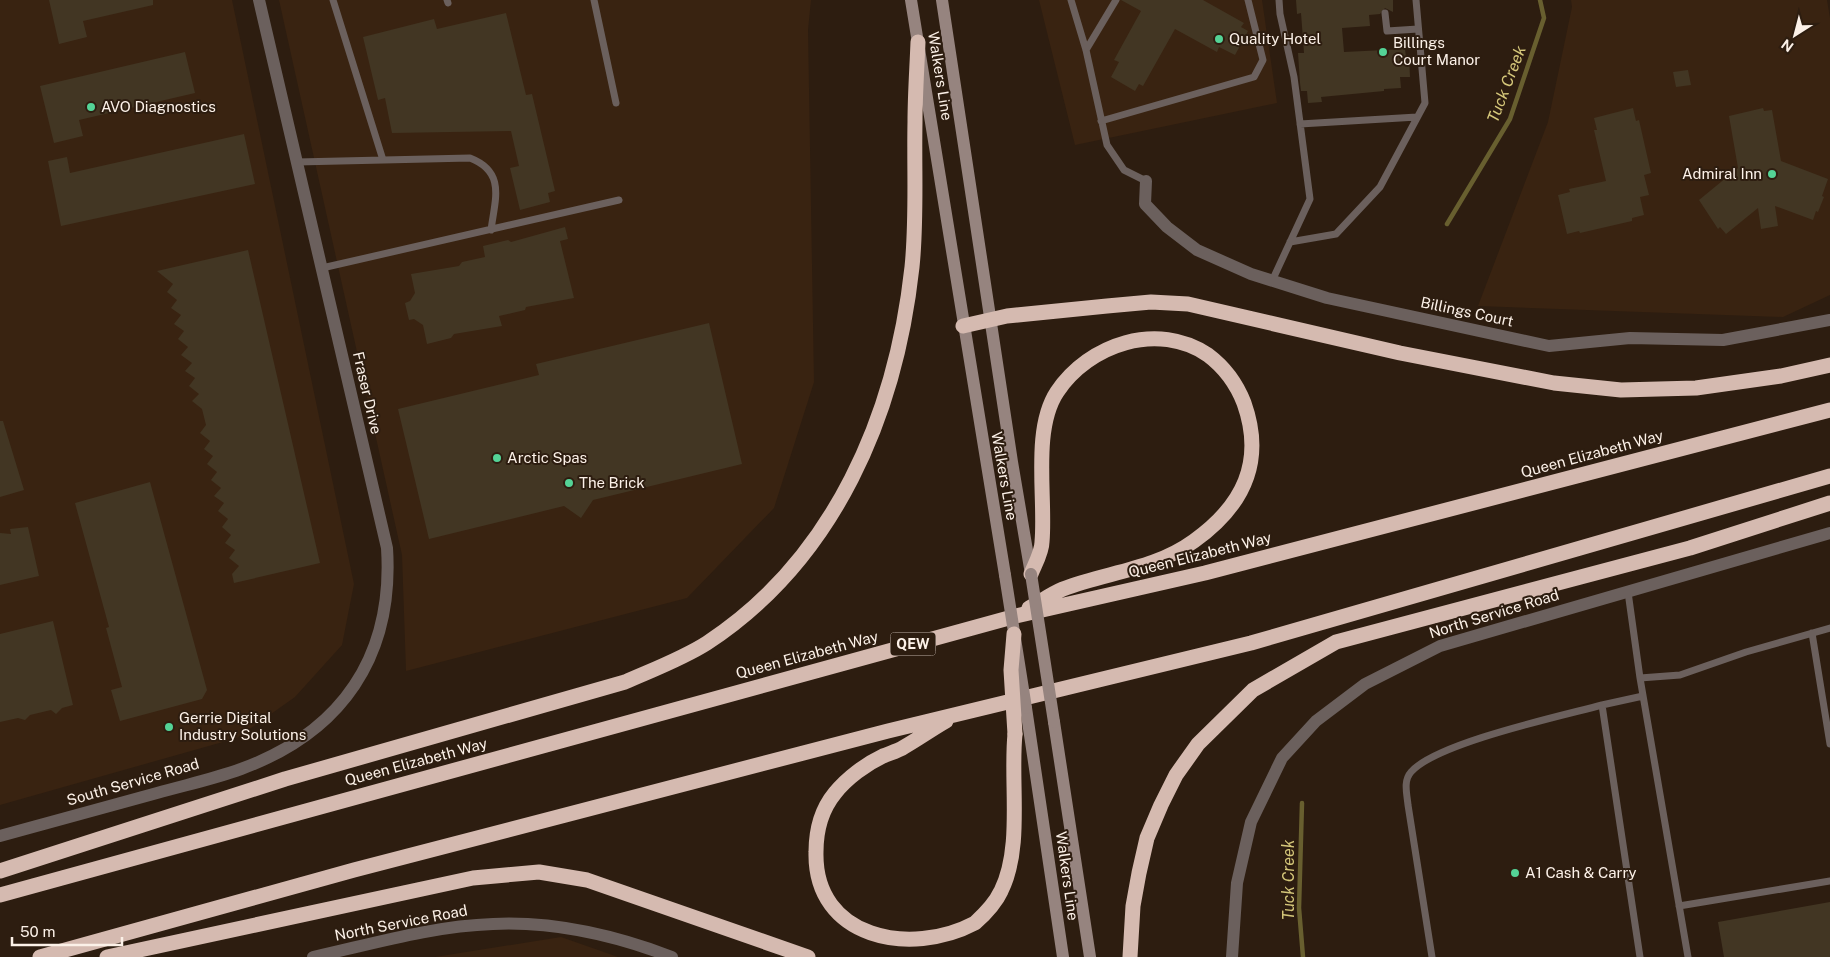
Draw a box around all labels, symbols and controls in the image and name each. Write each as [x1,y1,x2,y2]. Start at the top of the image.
north arrow [1770,10,1820,60]
street label: Walkers Line [925,30,956,122]
place label: Quality Hotel [1229,30,1321,47]
marker: Quality Hotel [1213,33,1225,45]
place label: Billings Court Manor [1393,34,1480,68]
text: N [1778,36,1796,55]
water label: Tuck Creek [1483,43,1530,125]
marker: Billings Court Manor [1377,46,1389,58]
place label: AVO Diagnostics [101,98,216,115]
marker: AVO Diagnostics [85,101,97,113]
place label: Admiral Inn [1682,165,1762,182]
marker: Admiral Inn [1766,168,1778,180]
street label: Billings Court [1419,293,1515,330]
street label: Fraser Drive [350,350,385,436]
street label: Queen Elizabeth Way [1519,426,1665,481]
street label: Walkers Line [988,430,1021,522]
place label: Arctic Spas [507,449,587,466]
marker: Arctic Spas [491,452,503,464]
place label: The Brick [579,474,645,491]
marker: The Brick [563,477,575,489]
street label: Queen Elizabeth Way [1127,529,1273,581]
street label: North Service Road [1427,586,1561,641]
street label: Queen Elizabeth Way [734,627,880,682]
road number: QEW [890,633,936,656]
place label: Gerrie Digital Industry Solutions [179,709,306,743]
marker: Gerrie Digital Industry Solutions [163,721,175,733]
street label: Queen Elizabeth Way [343,734,489,789]
street label: South Service Road [65,754,201,809]
street label: Walkers Line [1053,830,1082,921]
water label: Tuck Creek [1279,839,1298,920]
place label: A1 Cash & Carry [1525,864,1636,881]
marker: A1 Cash & Carry [1509,867,1521,879]
street label: North Service Road [333,901,469,944]
scale bar [12,914,122,946]
text: 50 m [20,923,55,940]

